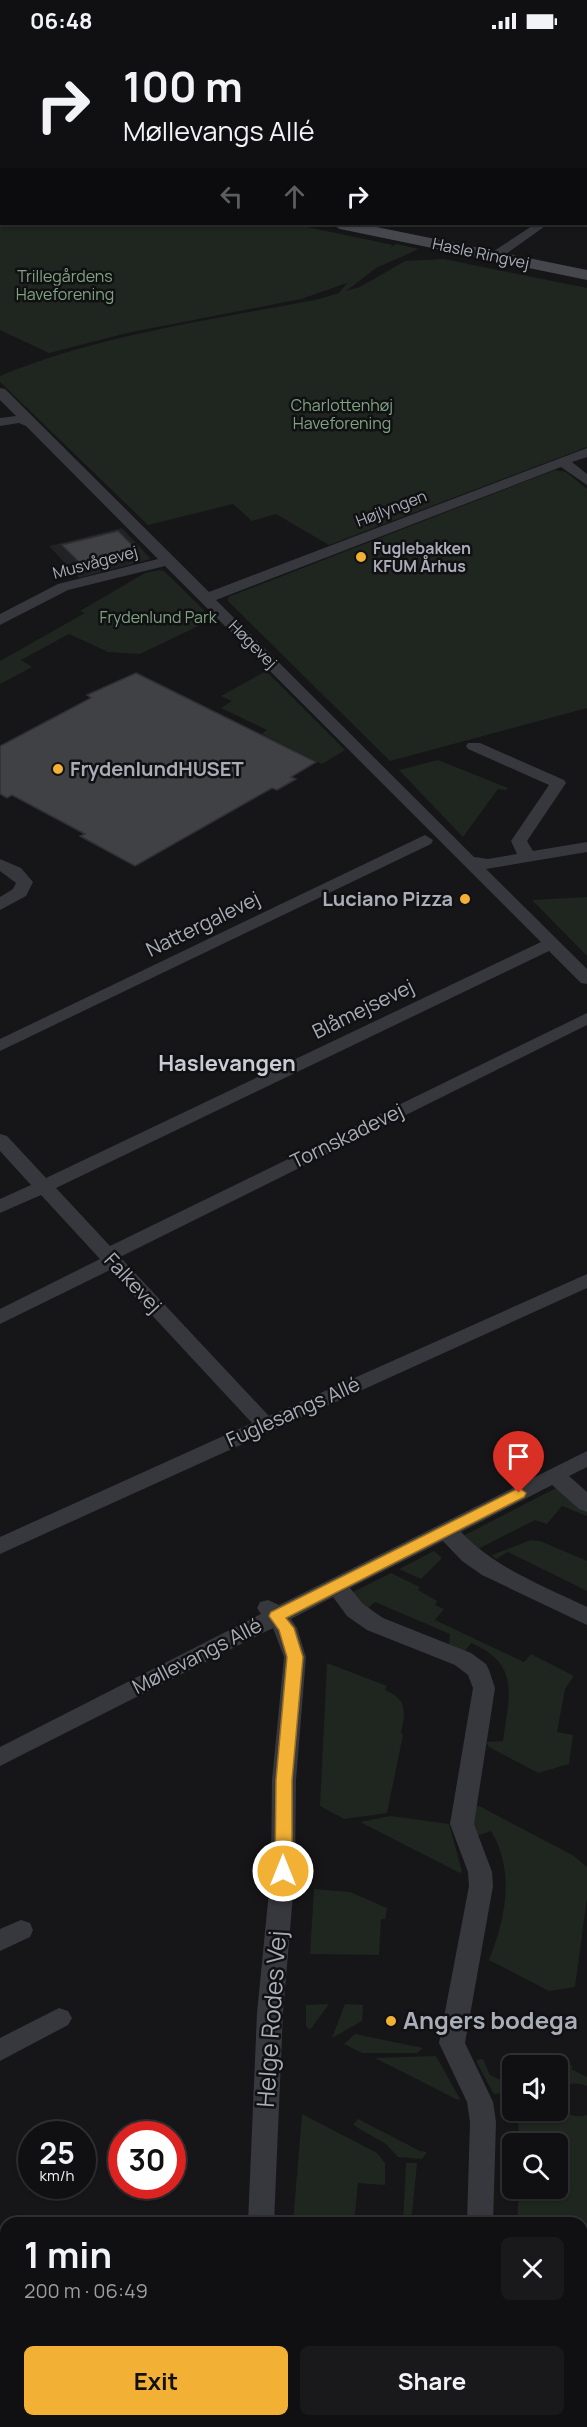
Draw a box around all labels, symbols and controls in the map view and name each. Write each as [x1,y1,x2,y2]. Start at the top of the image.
text: 06:48 [30,6,93,36]
text: 100 m [123,57,243,115]
icon: right [24,66,102,144]
text: Møllevangs Allé [123,112,315,149]
icon: left [215,180,248,213]
icon: ahead [278,180,311,213]
icon: right [341,180,374,213]
street label: Hasle Ringvej [431,232,531,274]
park label: Trillegårdens Haveforening [16,265,114,305]
park label: Charlottenhøj Haveforening [291,394,393,434]
street label: Højlyngen [352,484,430,532]
place label: Fuglebakken KFUM Århus [373,537,471,577]
street label: Musvågevej [50,540,140,584]
marker: Fuglebakken KFUM Århus [354,550,368,564]
park label: Frydenlund Park [99,606,218,628]
street label: Høgevej [224,615,282,673]
place label: FrydenlundHUSET [70,755,244,782]
marker: FrydenlundHUSET [51,762,65,776]
street label: Nattergalevej [141,884,264,963]
place label: Luciano Pizza [322,885,453,912]
marker: Luciano Pizza [458,892,472,906]
street label: Blåmejsevej [307,972,418,1045]
district label: Haslevangen [158,1048,296,1078]
street label: Tornskadevej [286,1097,408,1175]
street label: Falkevej [99,1247,168,1319]
street label: Fuglesangs Allé [222,1370,364,1453]
pin [493,1431,544,1493]
icon: arrive [502,1440,535,1473]
street label: Møllevangs Allé [127,1611,266,1700]
position arrow [251,1839,315,1903]
street label: Helge Rodes Vej [248,1929,293,2108]
place label: Angers bodega [403,2003,578,2036]
marker: Angers bodega [384,2014,398,2028]
map controls [502,2055,568,2199]
button: sound [502,2055,568,2121]
speed limit sign: 30 [108,2121,186,2199]
text: 25 [39,2132,75,2173]
button: search [502,2133,568,2199]
text: km/h [40,2165,74,2186]
text: 1 min [24,2230,112,2279]
button: close [501,2237,564,2300]
text: 200 m · 06:49 [24,2277,148,2304]
button: Exit [24,2346,288,2415]
button: Share [300,2346,564,2415]

